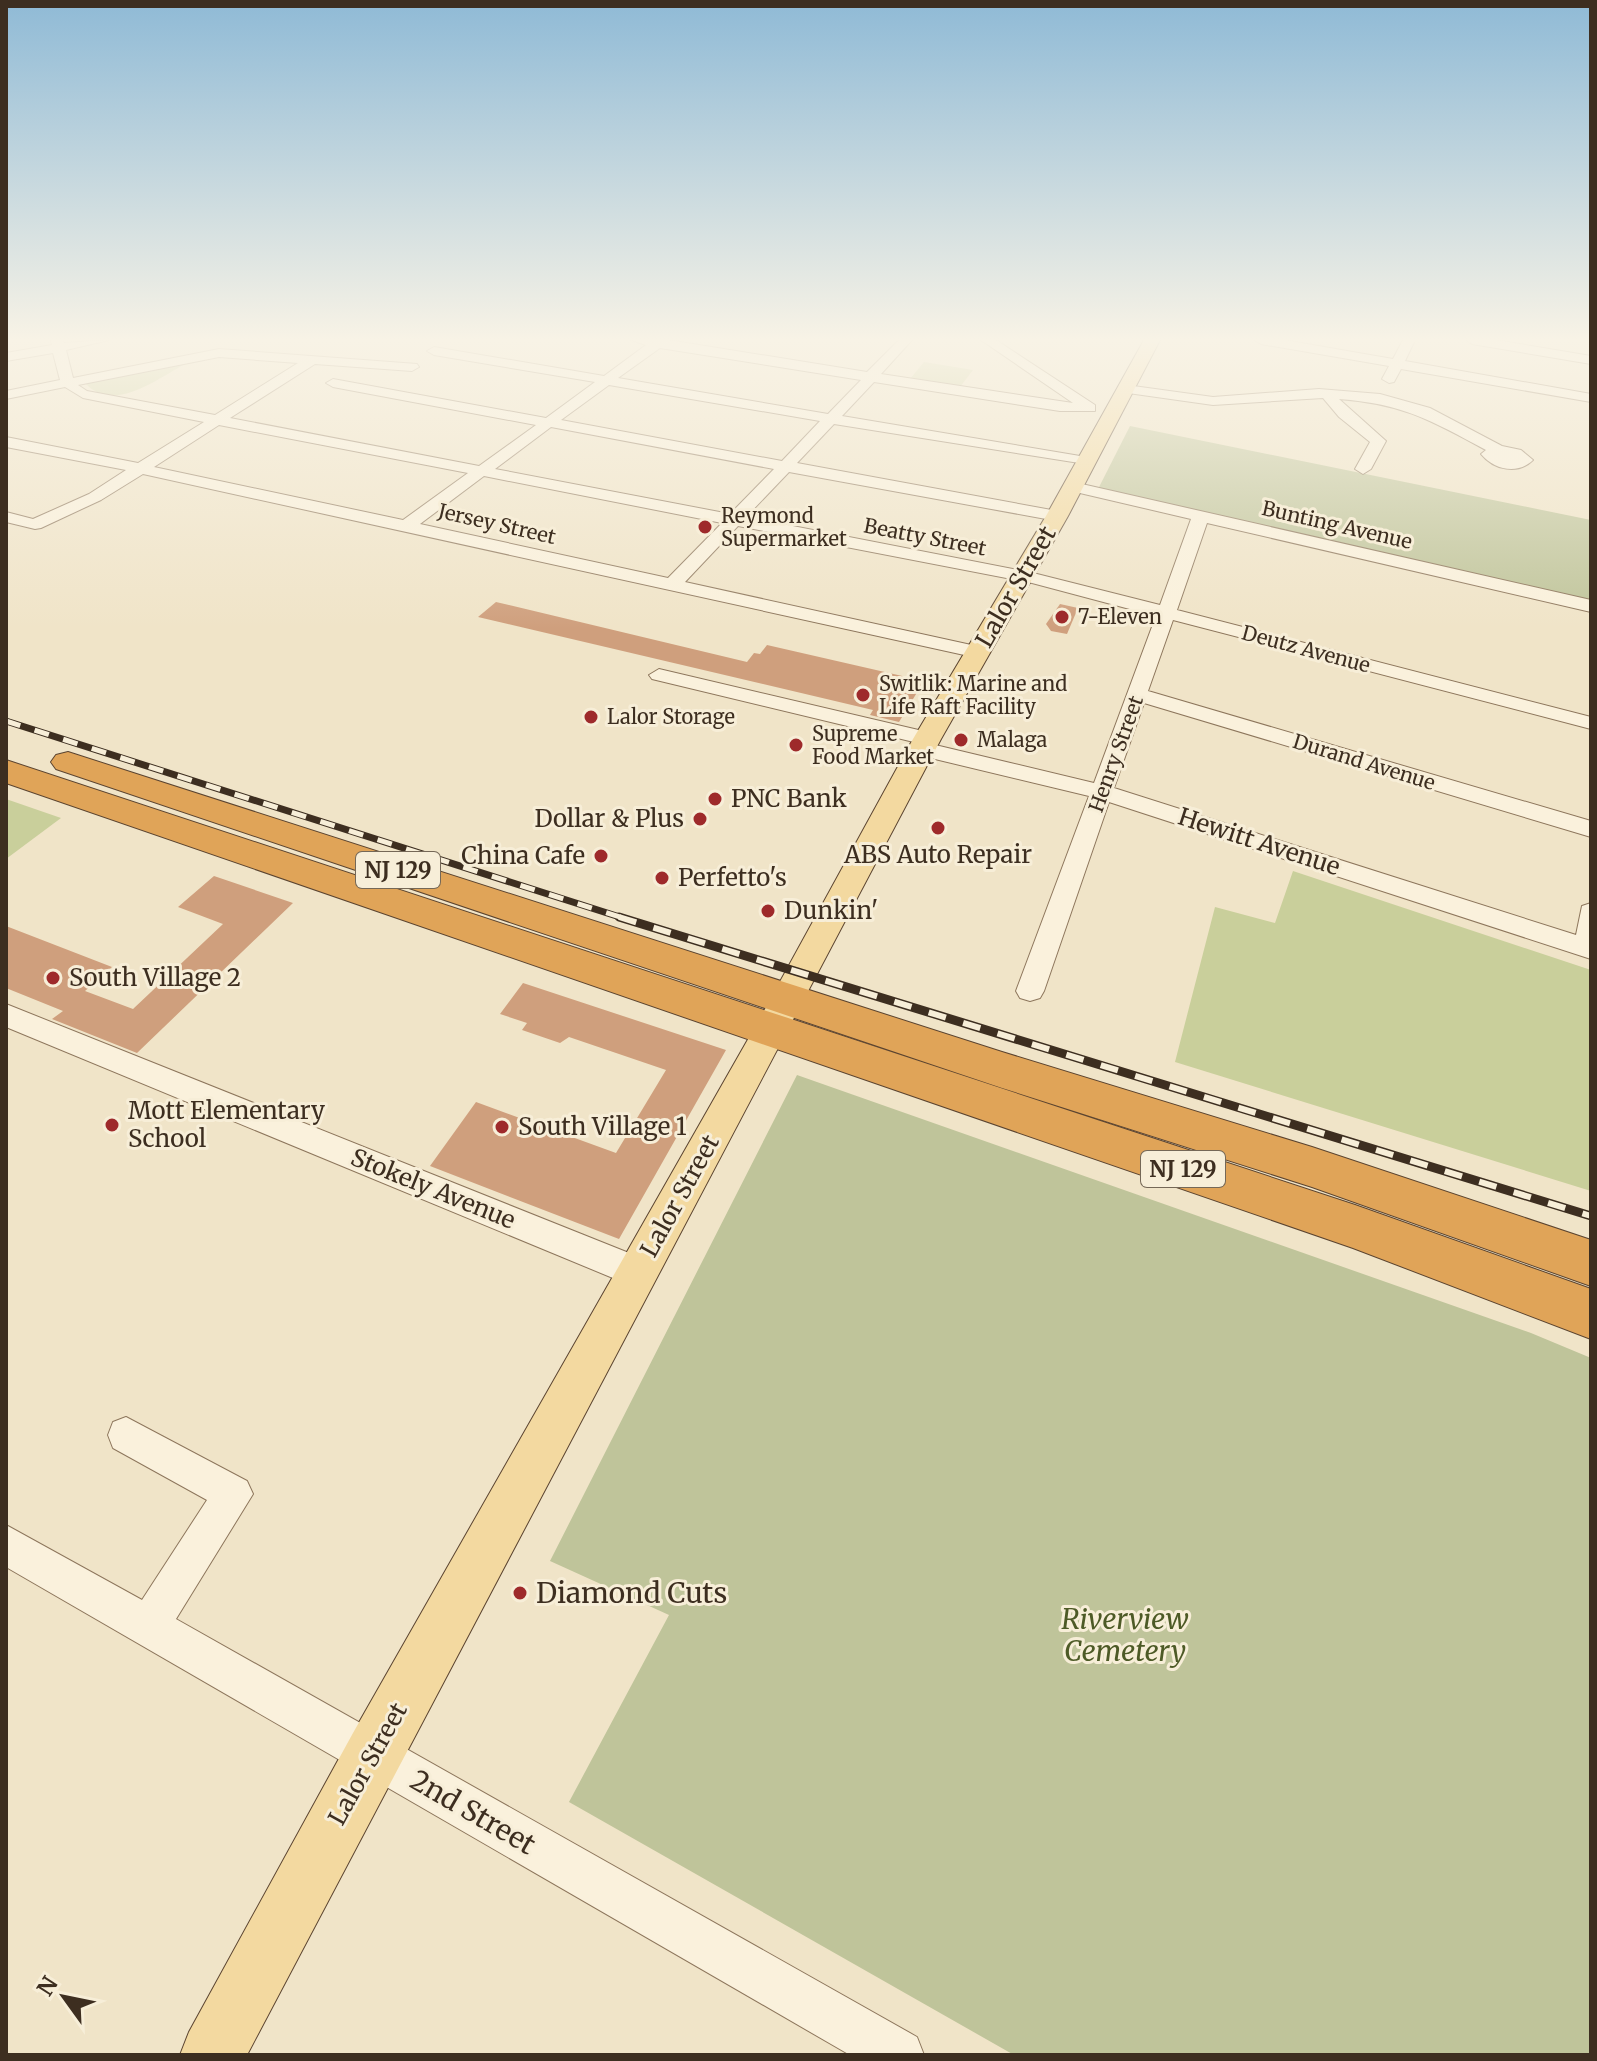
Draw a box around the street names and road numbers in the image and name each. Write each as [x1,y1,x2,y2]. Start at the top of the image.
street label: Bunting Avenue [1260,495,1415,554]
street label: Jersey Street [435,498,559,549]
street label: Beatty Street [862,512,989,561]
street label: Lalor Street [968,520,1063,653]
street label: Deutz Avenue [1239,619,1373,678]
street label: Henry Street [1083,692,1148,816]
street label: Durand Avenue [1290,728,1438,795]
street label: Hewitt Avenue [1174,801,1344,882]
road number: NJ 129 [356,852,440,888]
street label: Lalor Street [633,1129,726,1262]
street label: Stokely Avenue [346,1141,520,1236]
road number: NJ 129 [1141,1151,1225,1187]
street label: Lalor Street [321,1697,414,1830]
street label: 2nd Street [404,1762,542,1862]

